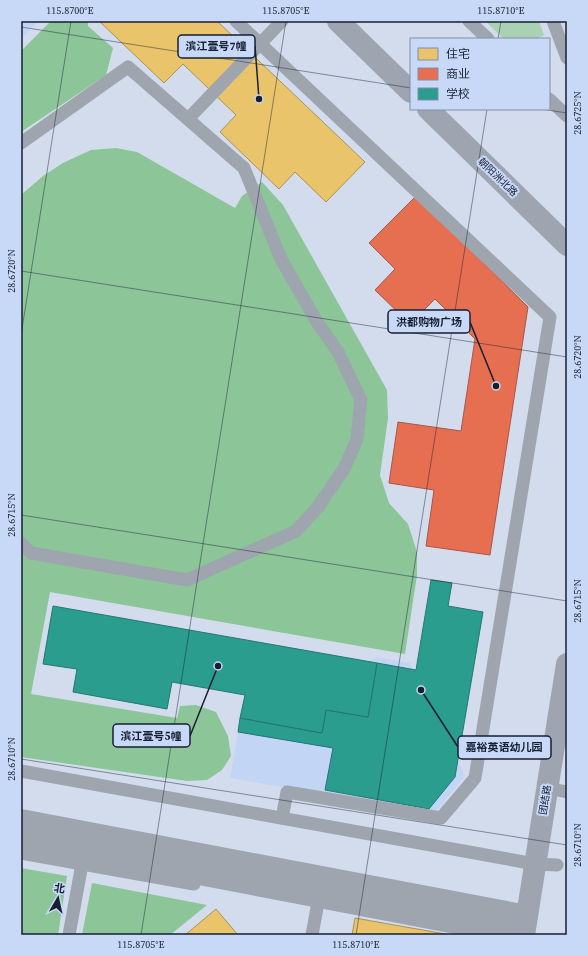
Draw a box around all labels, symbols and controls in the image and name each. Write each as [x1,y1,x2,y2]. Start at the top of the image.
text: 115.8700°E [46,4,94,17]
text: 115.8705°E [262,4,310,17]
text: 115.8710°E [477,4,525,17]
callout: 滨江壹号7幢 [178,35,255,58]
legend [410,38,550,110]
text: 滨江壹号7幢 [186,39,246,54]
text: 住宅 [446,46,470,62]
text: 商业 [446,66,470,82]
text: 学校 [446,86,470,102]
text: 28.6725°N [571,91,584,135]
street label: 朝阳洲北路 [476,155,520,199]
text: 28.6720°N [5,249,18,293]
callout: 洪都购物广场 [388,310,470,333]
text: 洪都购物广场 [396,315,462,330]
text: 28.6720°N [571,335,584,379]
text: 28.6715°N [5,493,18,537]
text: 28.6715°N [571,579,584,623]
callout: 滨江壹号5幢 [113,724,190,747]
text: 滨江壹号5幢 [121,729,181,744]
callout: 嘉裕英语幼儿园 [458,736,551,759]
text: 28.6710°N [5,737,18,781]
text: 嘉裕英语幼儿园 [466,740,543,755]
street label: 团结路 [536,784,554,816]
text: 28.6710°N [571,823,584,867]
north arrow [38,878,78,918]
text: 北 [53,880,66,897]
text: 115.8705°E [117,938,165,951]
text: 115.8710°E [332,938,380,951]

